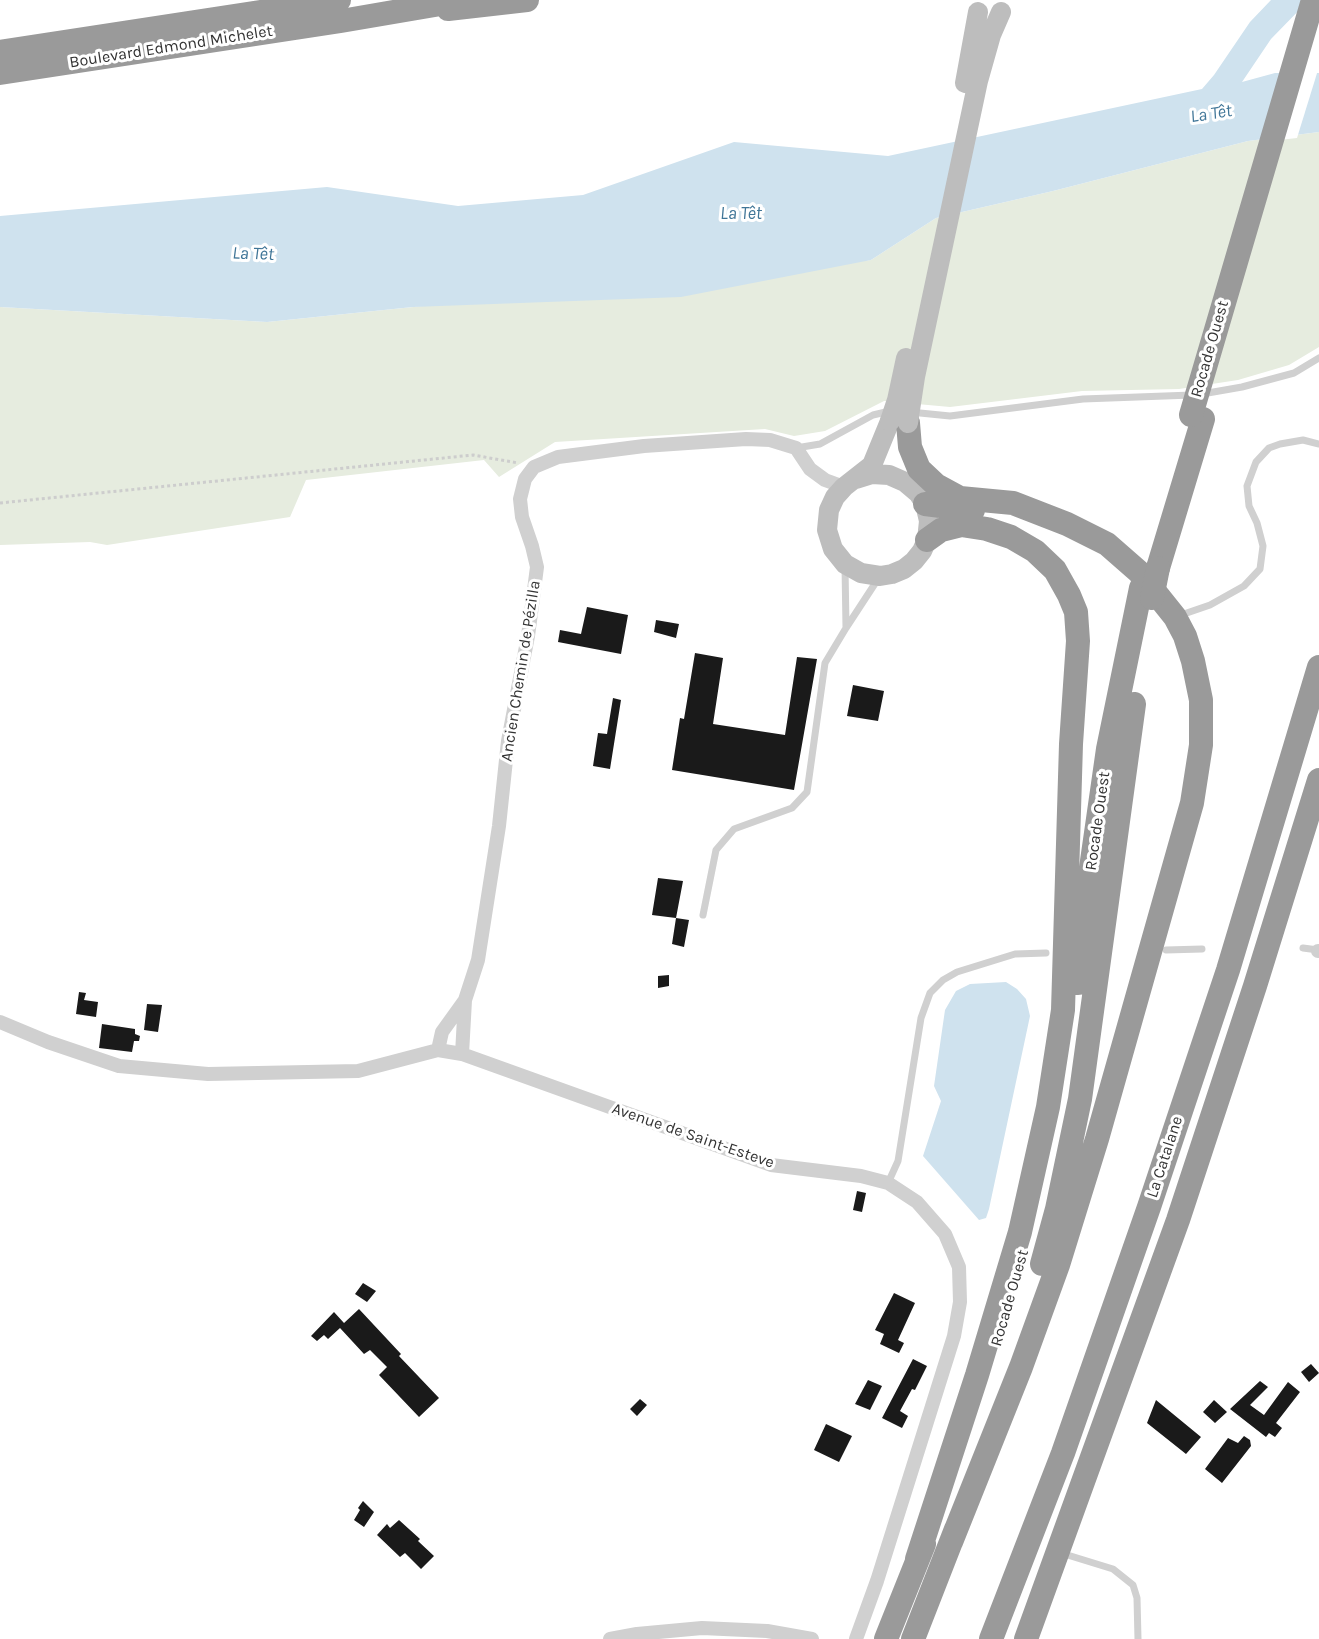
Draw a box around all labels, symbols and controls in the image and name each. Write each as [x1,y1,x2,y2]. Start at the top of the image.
street label: Boulevard Edmond Michelet [68,21,274,73]
water label: La Têt [1189,100,1233,128]
water label: La Têt [720,203,762,225]
water label: La Têt [232,242,274,266]
street label: Rocade Ouest [1187,298,1233,400]
street label: Ancien Chemin de Pézilla [497,579,545,763]
street label: Rocade Ouest [1082,770,1114,872]
street label: Avenue de Saint-Esteve [609,1099,777,1173]
street label: La Catalane [1143,1114,1187,1200]
street label: Rocade Ouest [987,1247,1033,1349]

